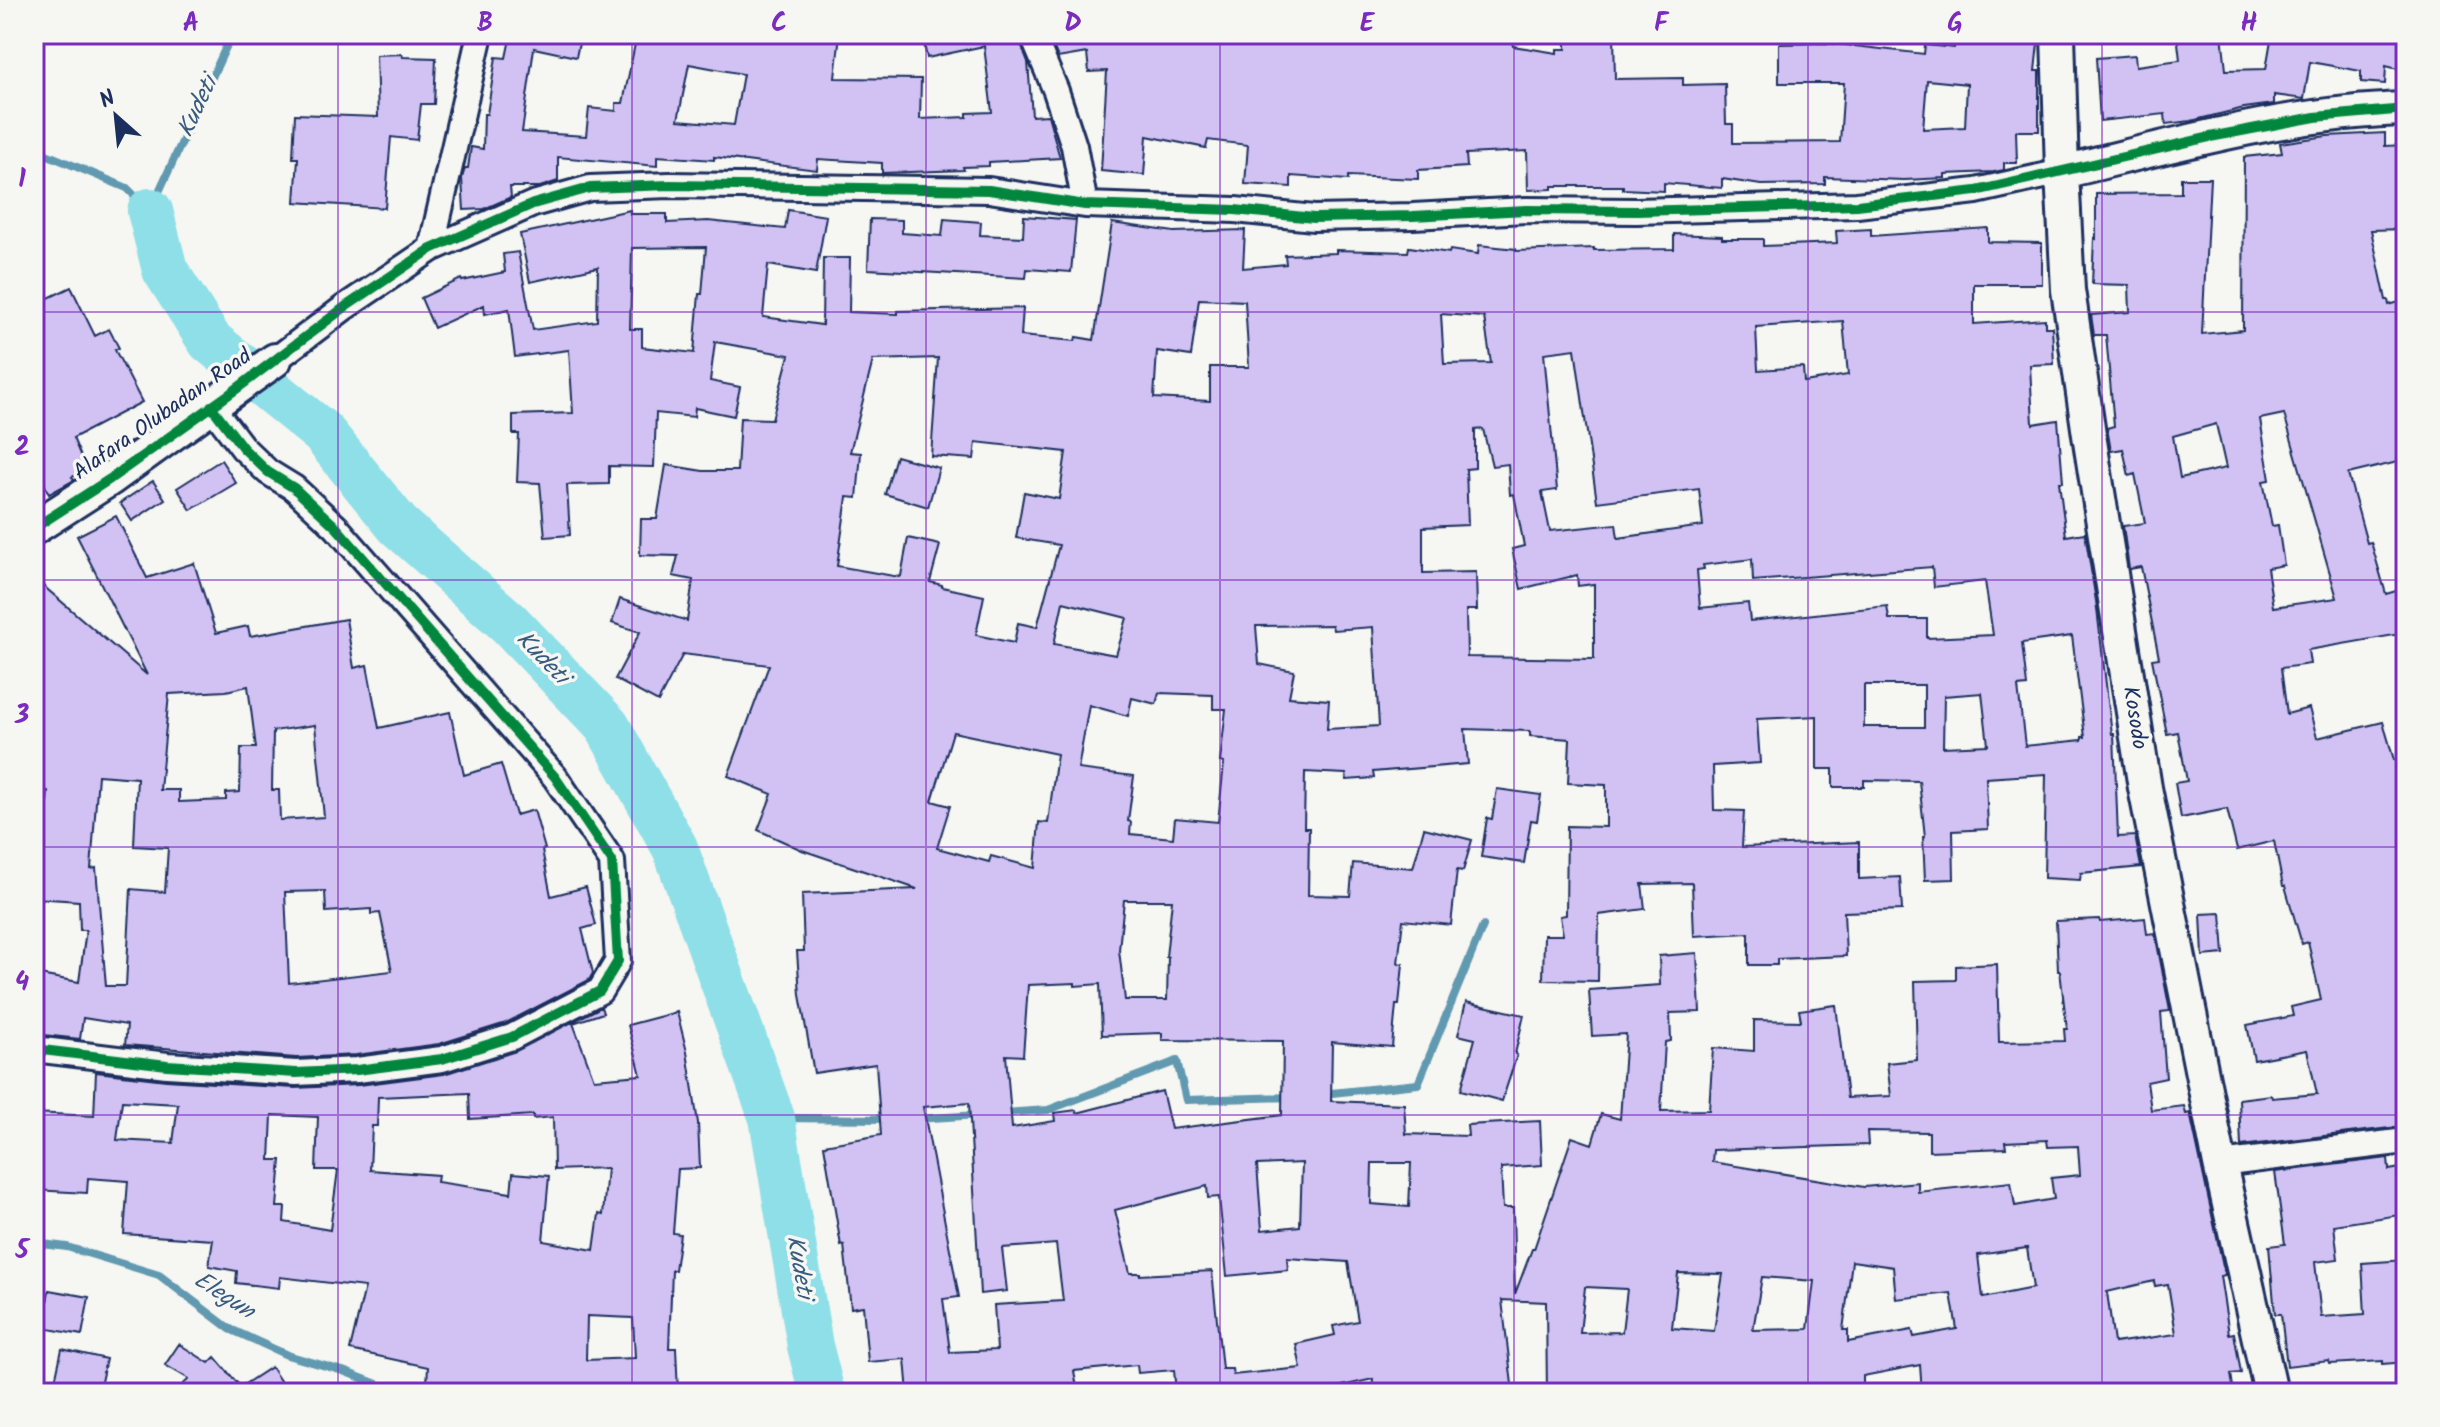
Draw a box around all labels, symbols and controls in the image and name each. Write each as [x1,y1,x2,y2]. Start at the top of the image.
text: A [183,3,199,45]
text: B [477,3,493,45]
text: C [771,3,787,45]
text: D [1064,3,1082,45]
text: E [1360,3,1376,45]
text: F [1654,3,1670,45]
text: G [1947,3,1963,45]
text: H [2241,3,2258,45]
water label: Kudeti [167,65,231,144]
north arrow [76,76,156,156]
text: N [94,82,122,119]
text: 1 [18,159,26,201]
street label: Alafara Olubadan Road [66,339,260,490]
text: 2 [14,427,30,469]
water label: Kudeti [506,622,582,698]
street label: Kosodo [2112,684,2156,752]
text: 3 [14,695,29,737]
text: 4 [15,962,29,1004]
text: 5 [14,1230,30,1272]
water label: Kudeti [774,1232,825,1307]
water label: Elegun [186,1262,264,1332]

